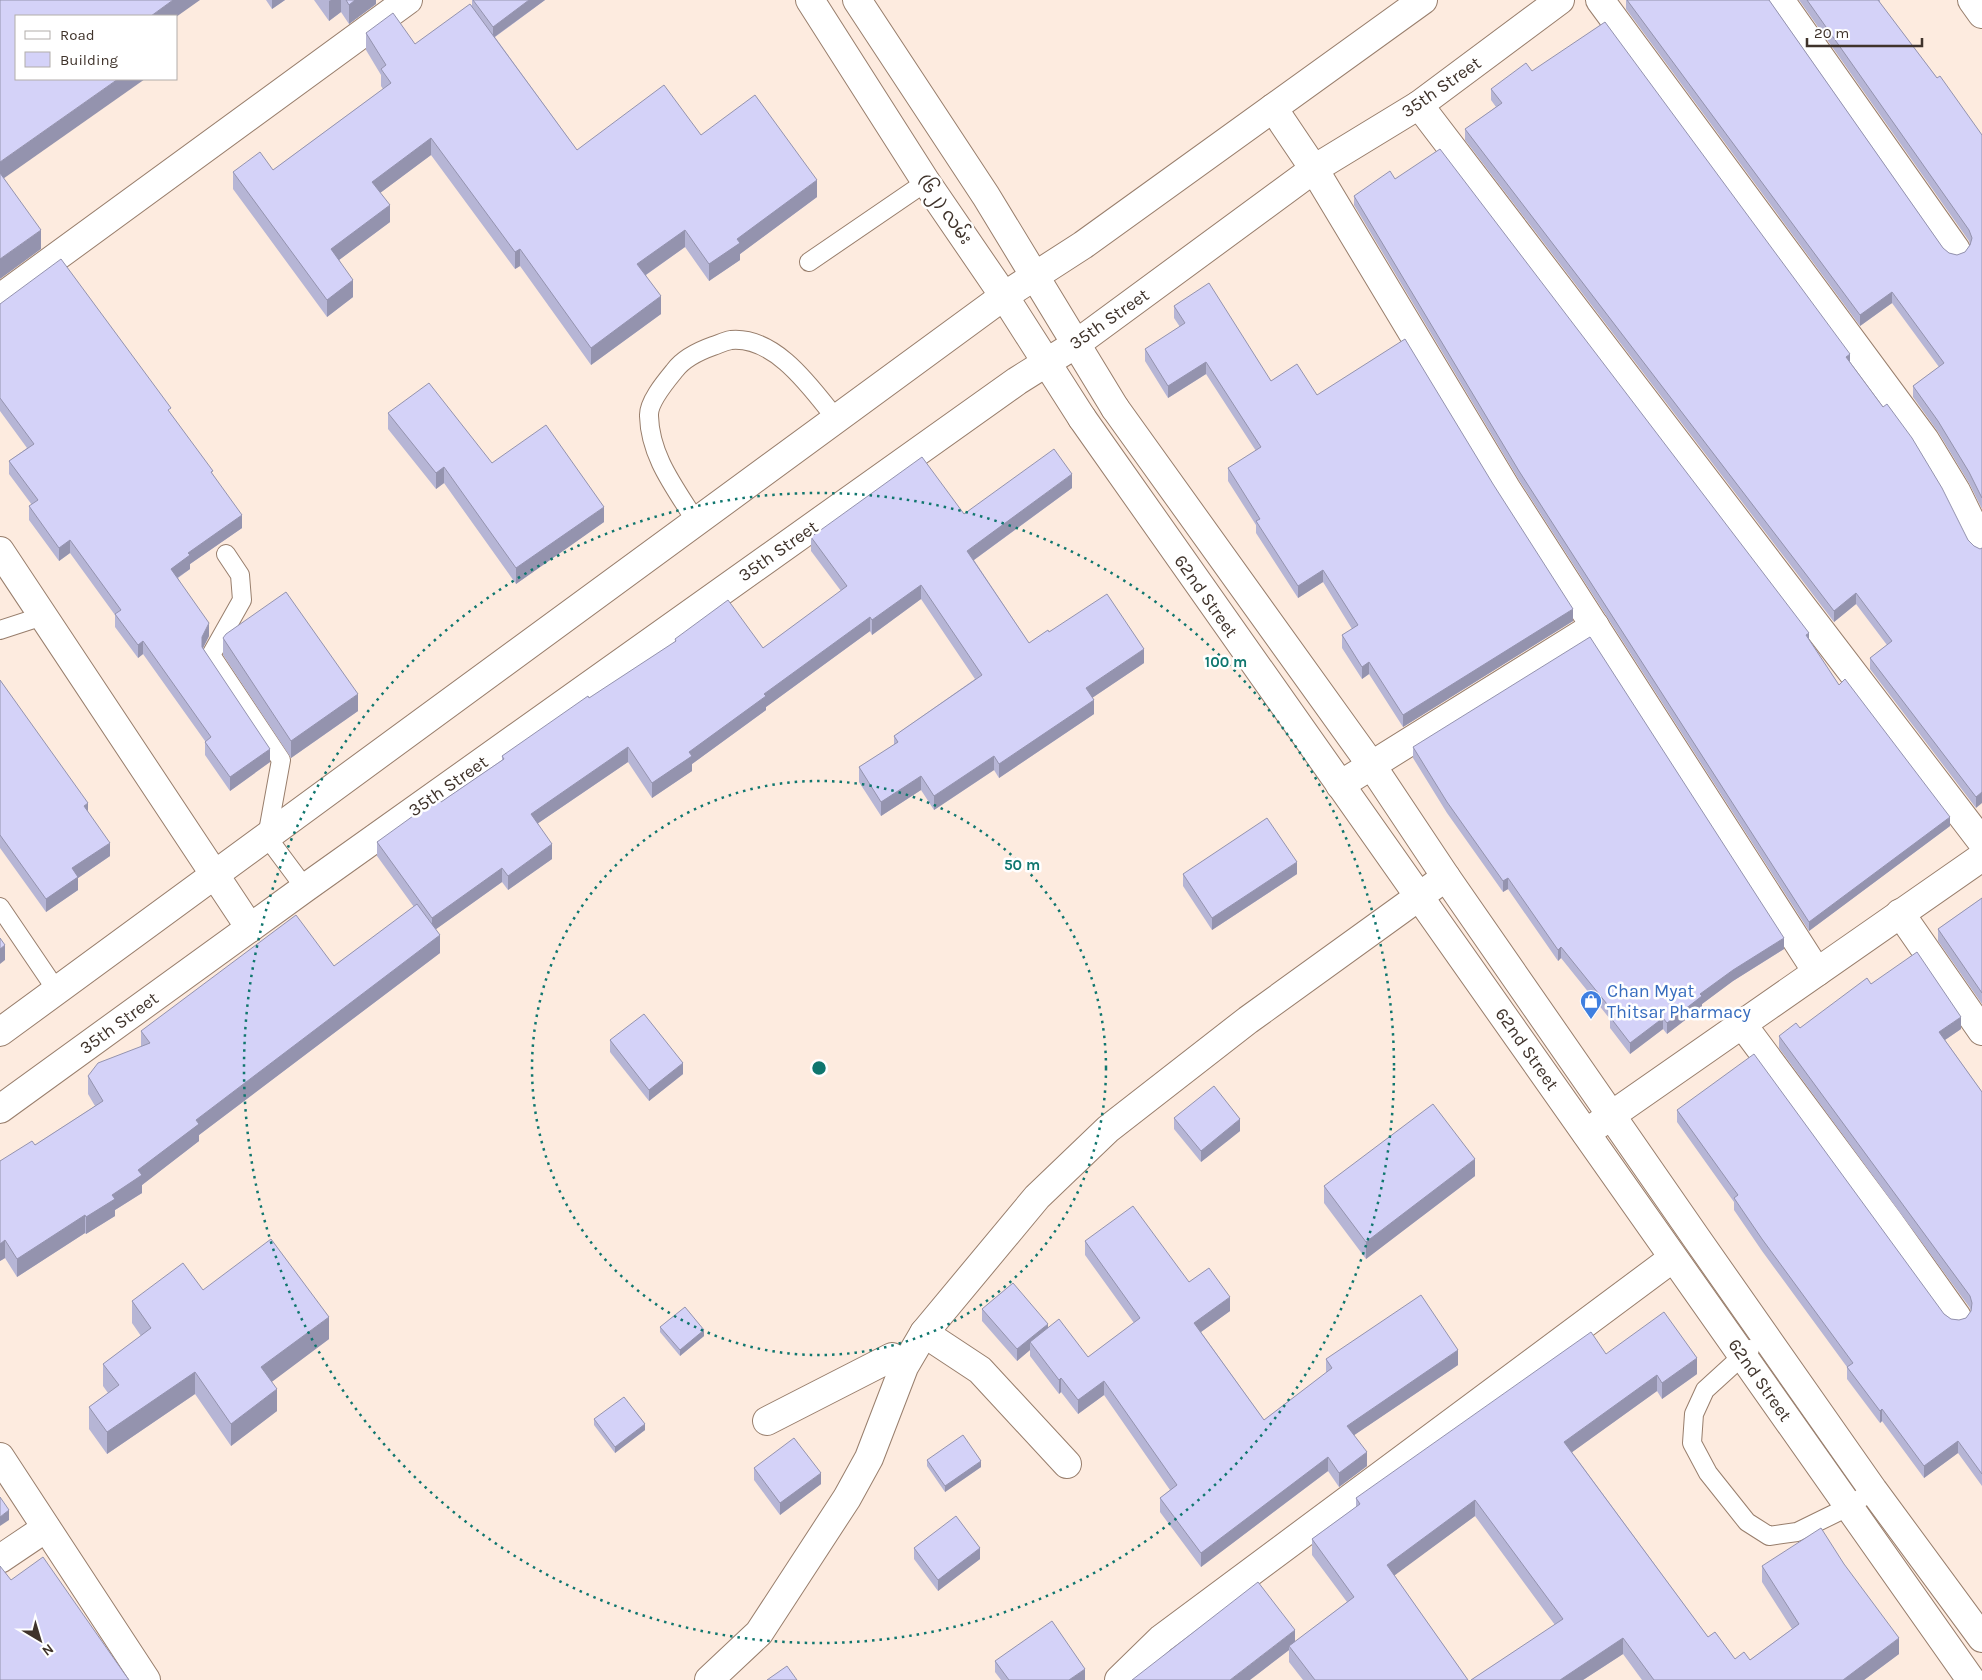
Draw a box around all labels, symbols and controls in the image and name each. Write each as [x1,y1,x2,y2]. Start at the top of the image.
legend [15,15,178,80]
scale bar [1807,15,1922,47]
text: 20 m [1814,24,1849,42]
text: Road [60,26,95,44]
text: Building [60,51,118,69]
street label: 35th Street [1397,51,1485,122]
street label: (၆၂) လမ်း [910,168,979,251]
street label: 35th Street [1065,283,1153,354]
street label: 35th Street [734,515,822,586]
street label: 62nd Street [1169,550,1243,642]
text: 100 m [1205,653,1247,671]
street label: 35th Street [404,750,492,821]
text: 50 m [1004,856,1040,874]
place label: Chan Myat Thitsar Pharmacy [1607,980,1751,1023]
street label: 35th Street [75,987,163,1059]
shop icon: Chan Myat Thitsar Pharmacy [1579,989,1603,1020]
street label: 62nd Street [1490,1003,1564,1095]
centre of rings [810,1059,828,1077]
street label: 62nd Street [1723,1334,1797,1426]
north arrow [15,1615,65,1665]
text: N [39,1640,57,1660]

